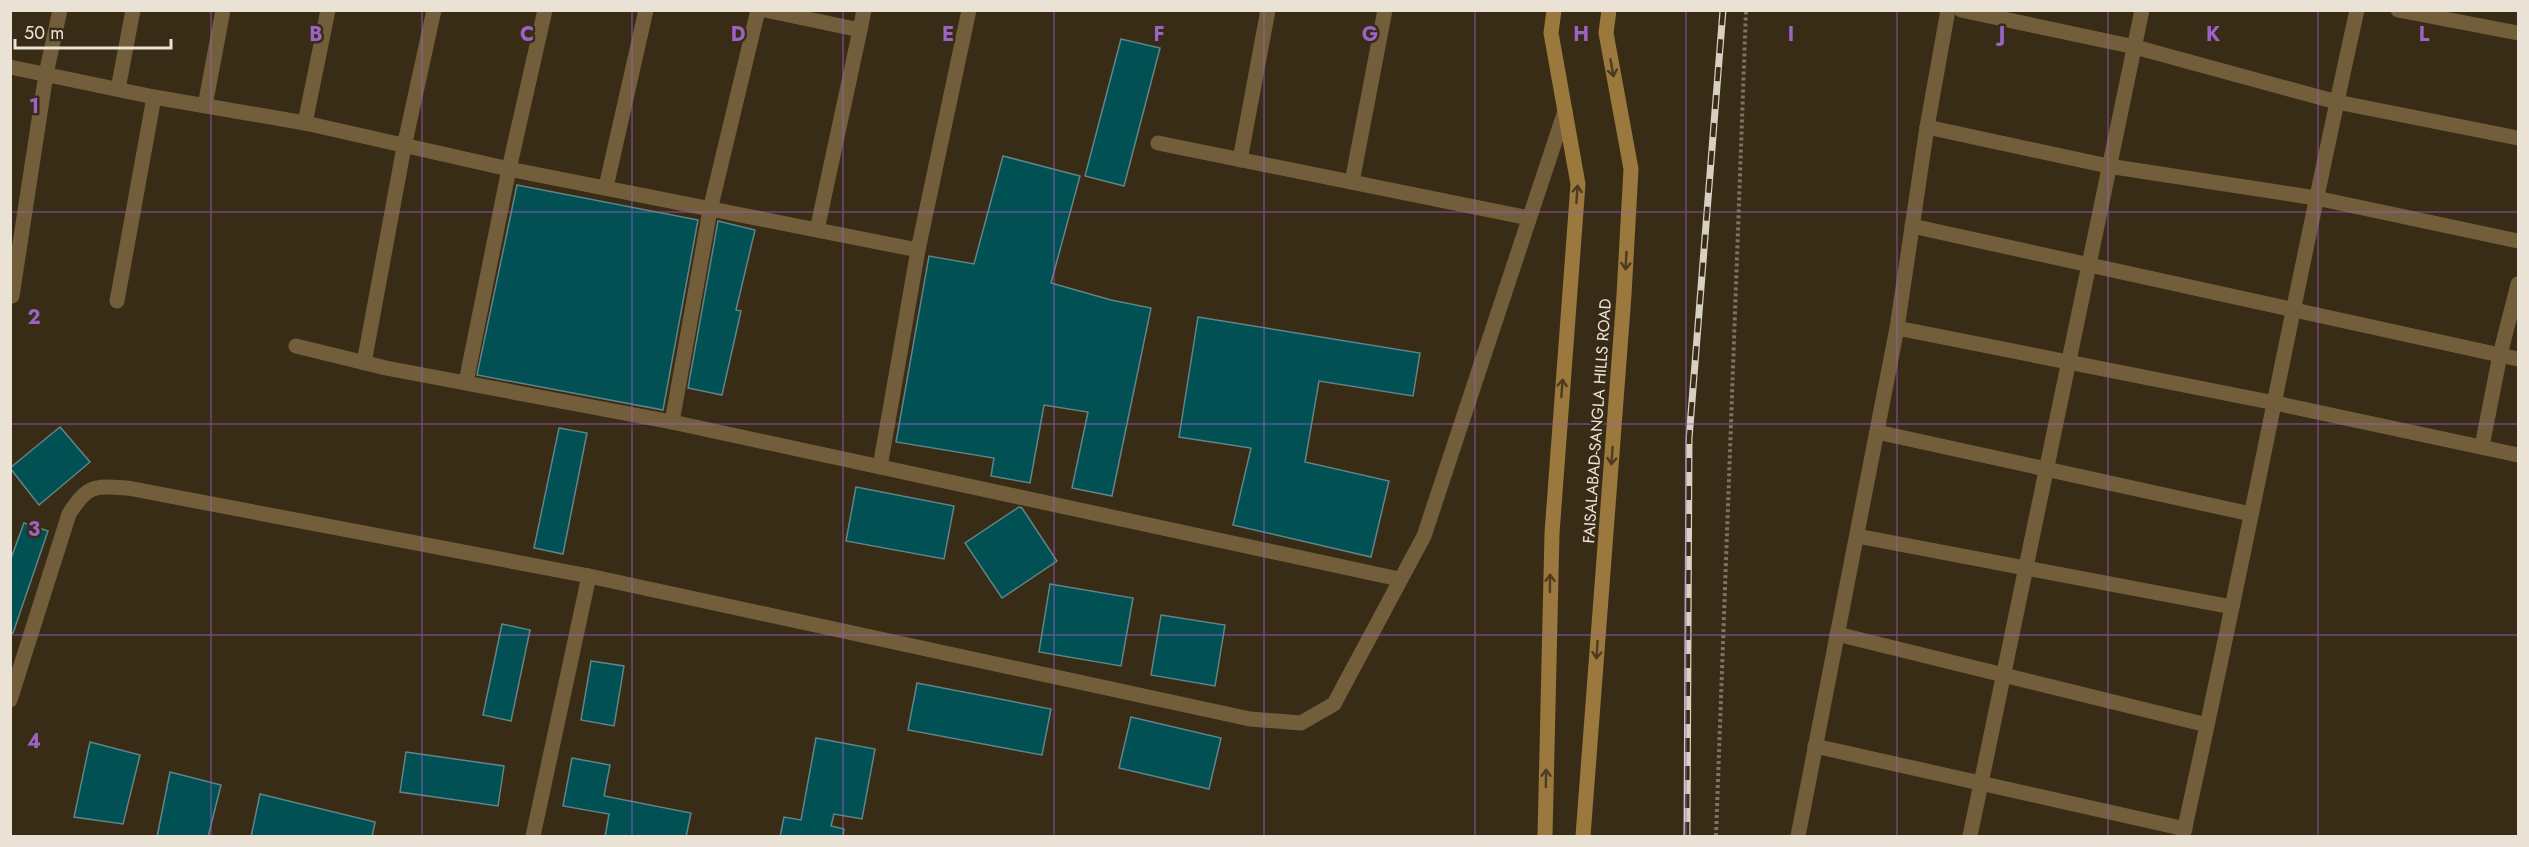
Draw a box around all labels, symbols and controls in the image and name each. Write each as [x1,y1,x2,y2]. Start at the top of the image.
scale bar [15,12,171,50]
text: 50 m [24,20,64,46]
text: B [309,20,323,49]
text: C [520,20,534,49]
text: D [731,20,745,49]
text: E [942,20,954,49]
text: F [1153,20,1165,49]
text: G [1362,20,1378,49]
text: H [1573,20,1589,49]
text: I [1788,20,1794,49]
text: J [1995,20,2005,49]
text: K [2206,20,2220,49]
text: L [2419,20,2430,49]
one-way arrow [1607,58,1618,78]
text: 1 [29,92,39,121]
one-way arrow [1572,185,1583,204]
one-way arrow [1620,251,1631,271]
street label: FAISALABAD-SANGLA HILLS ROAD [1577,298,1617,544]
text: 2 [27,303,41,332]
one-way arrow [1557,379,1568,399]
one-way arrow [1606,445,1617,465]
text: 3 [28,515,40,544]
one-way arrow [1545,574,1556,594]
one-way arrow [1591,640,1602,660]
text: 4 [27,727,41,756]
one-way arrow [1541,769,1552,789]

